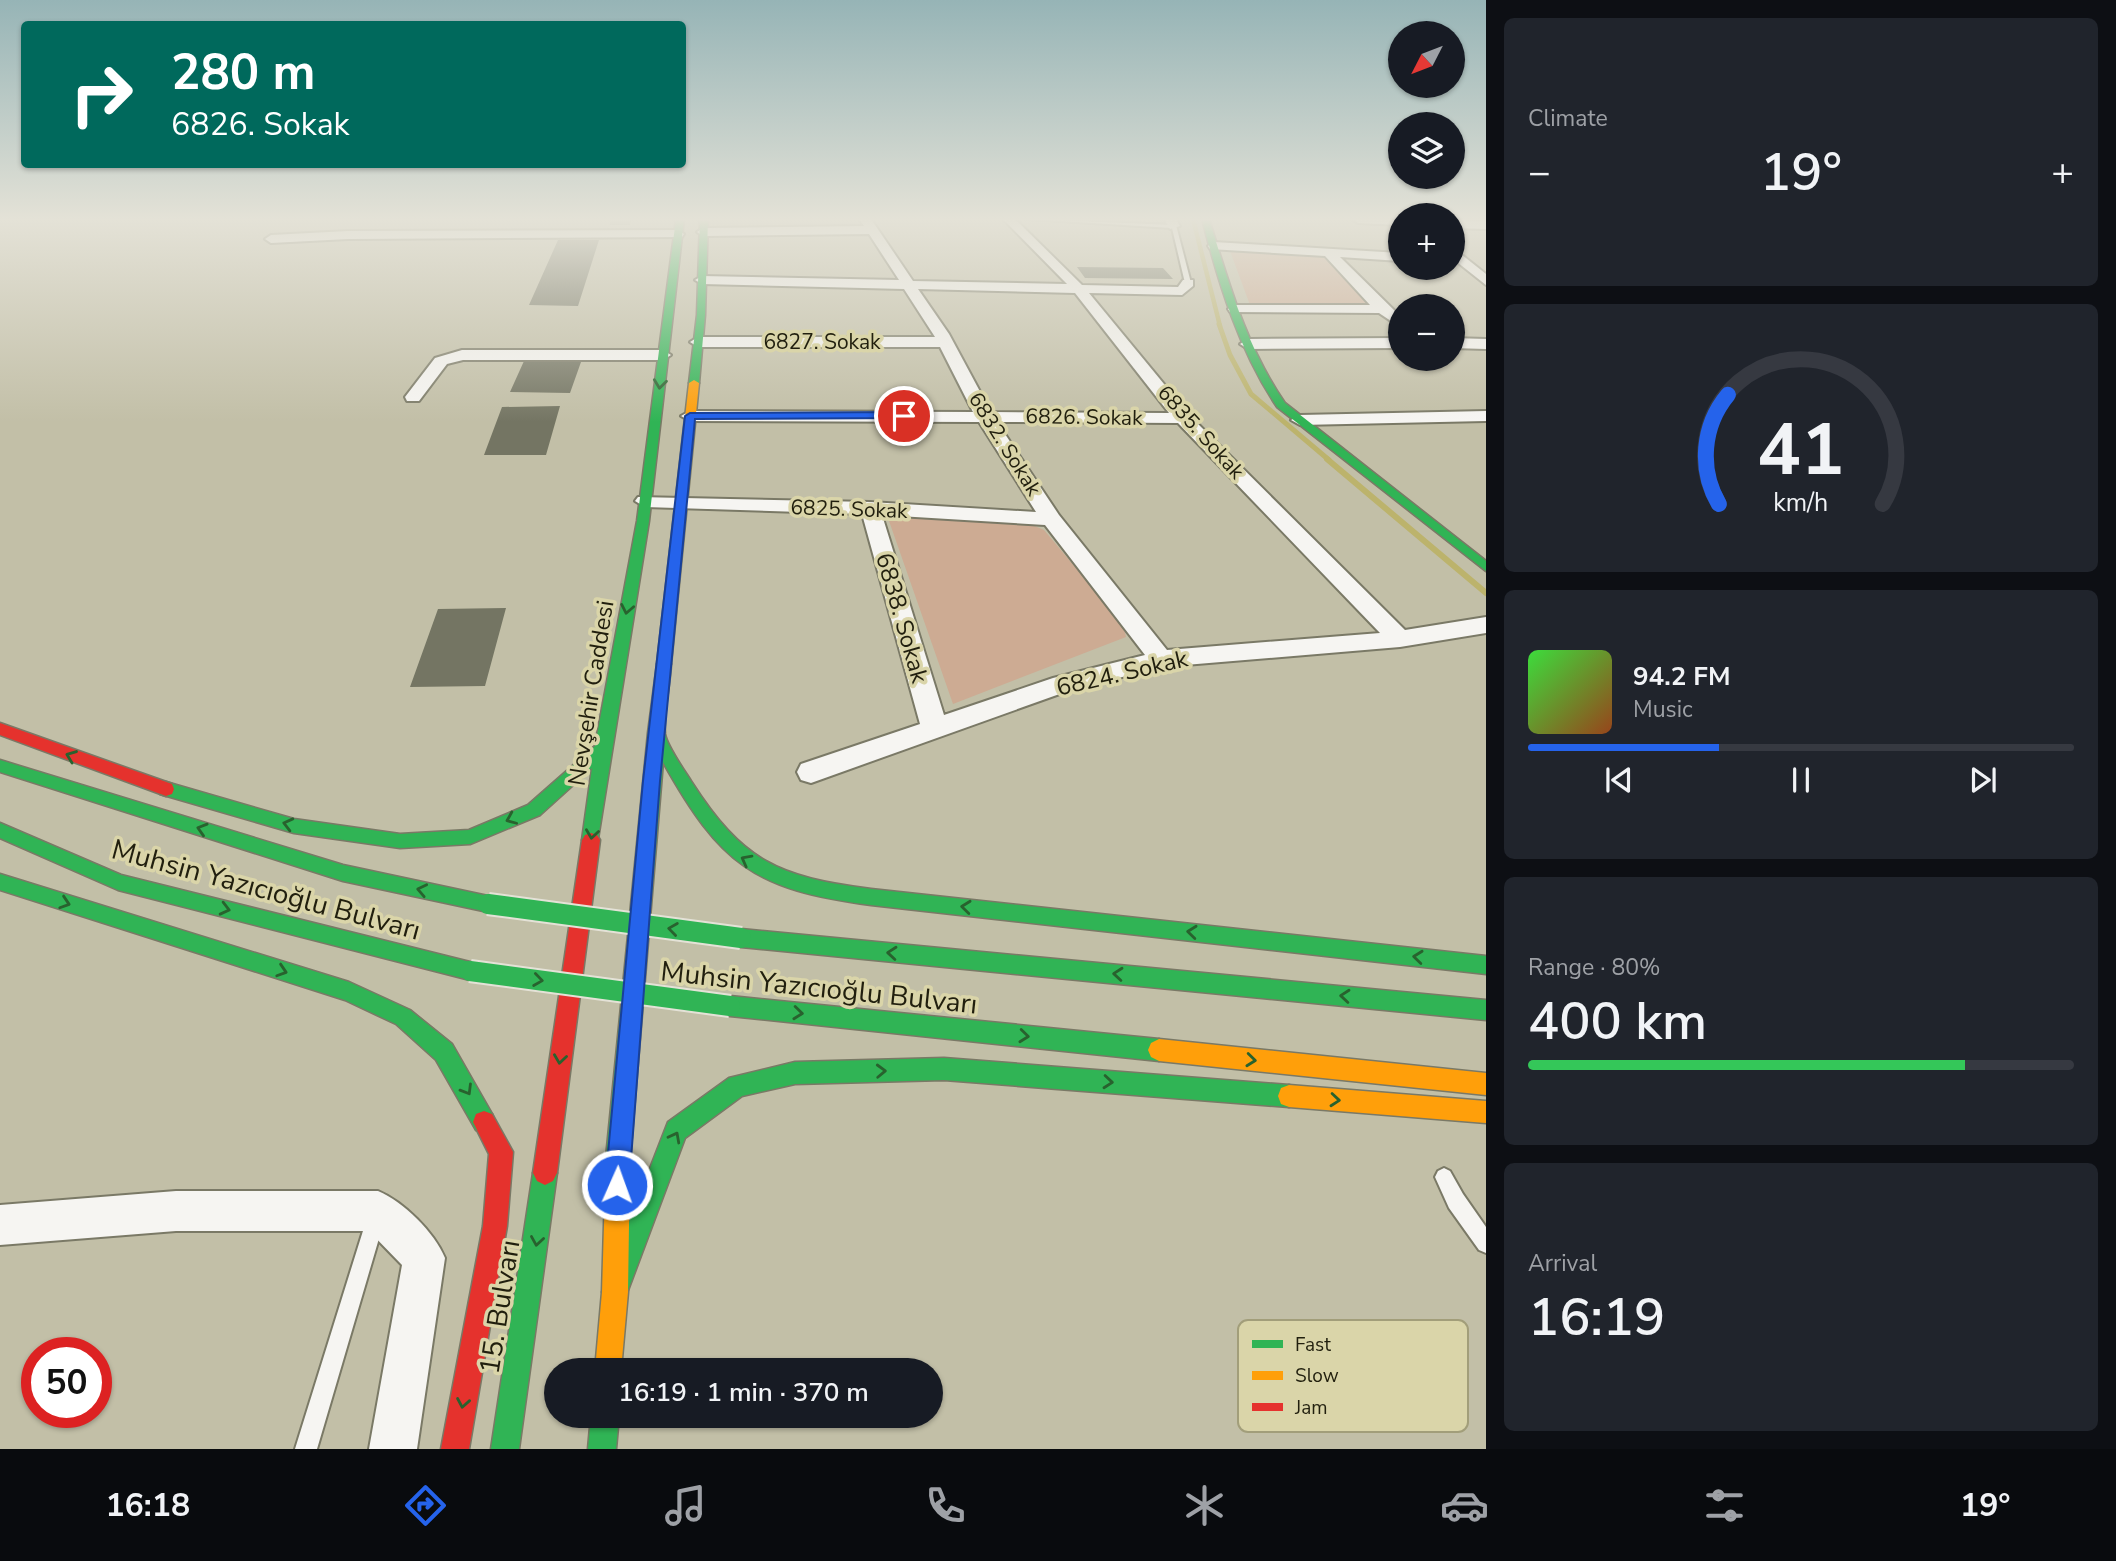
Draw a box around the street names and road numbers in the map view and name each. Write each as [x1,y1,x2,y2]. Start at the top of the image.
street label: 6827. Sokak [763,328,881,356]
street label: 6835. Sokak [1151,379,1251,485]
street label: 6832. Sokak [962,387,1048,502]
street label: 6826. Sokak [1025,402,1143,432]
street label: 6825. Sokak [790,493,909,525]
street label: 6838. Sokak [868,549,936,688]
street label: Nevşehir Caddesi [561,598,621,788]
street label: 6824. Sokak [1053,642,1192,704]
street label: Muhsin Yazıcıoğlu Bulvarı [107,830,425,950]
street label: Muhsin Yazıcıoğlu Bulvarı [659,952,979,1024]
street label: 15. Bulvarı [471,1237,529,1377]

